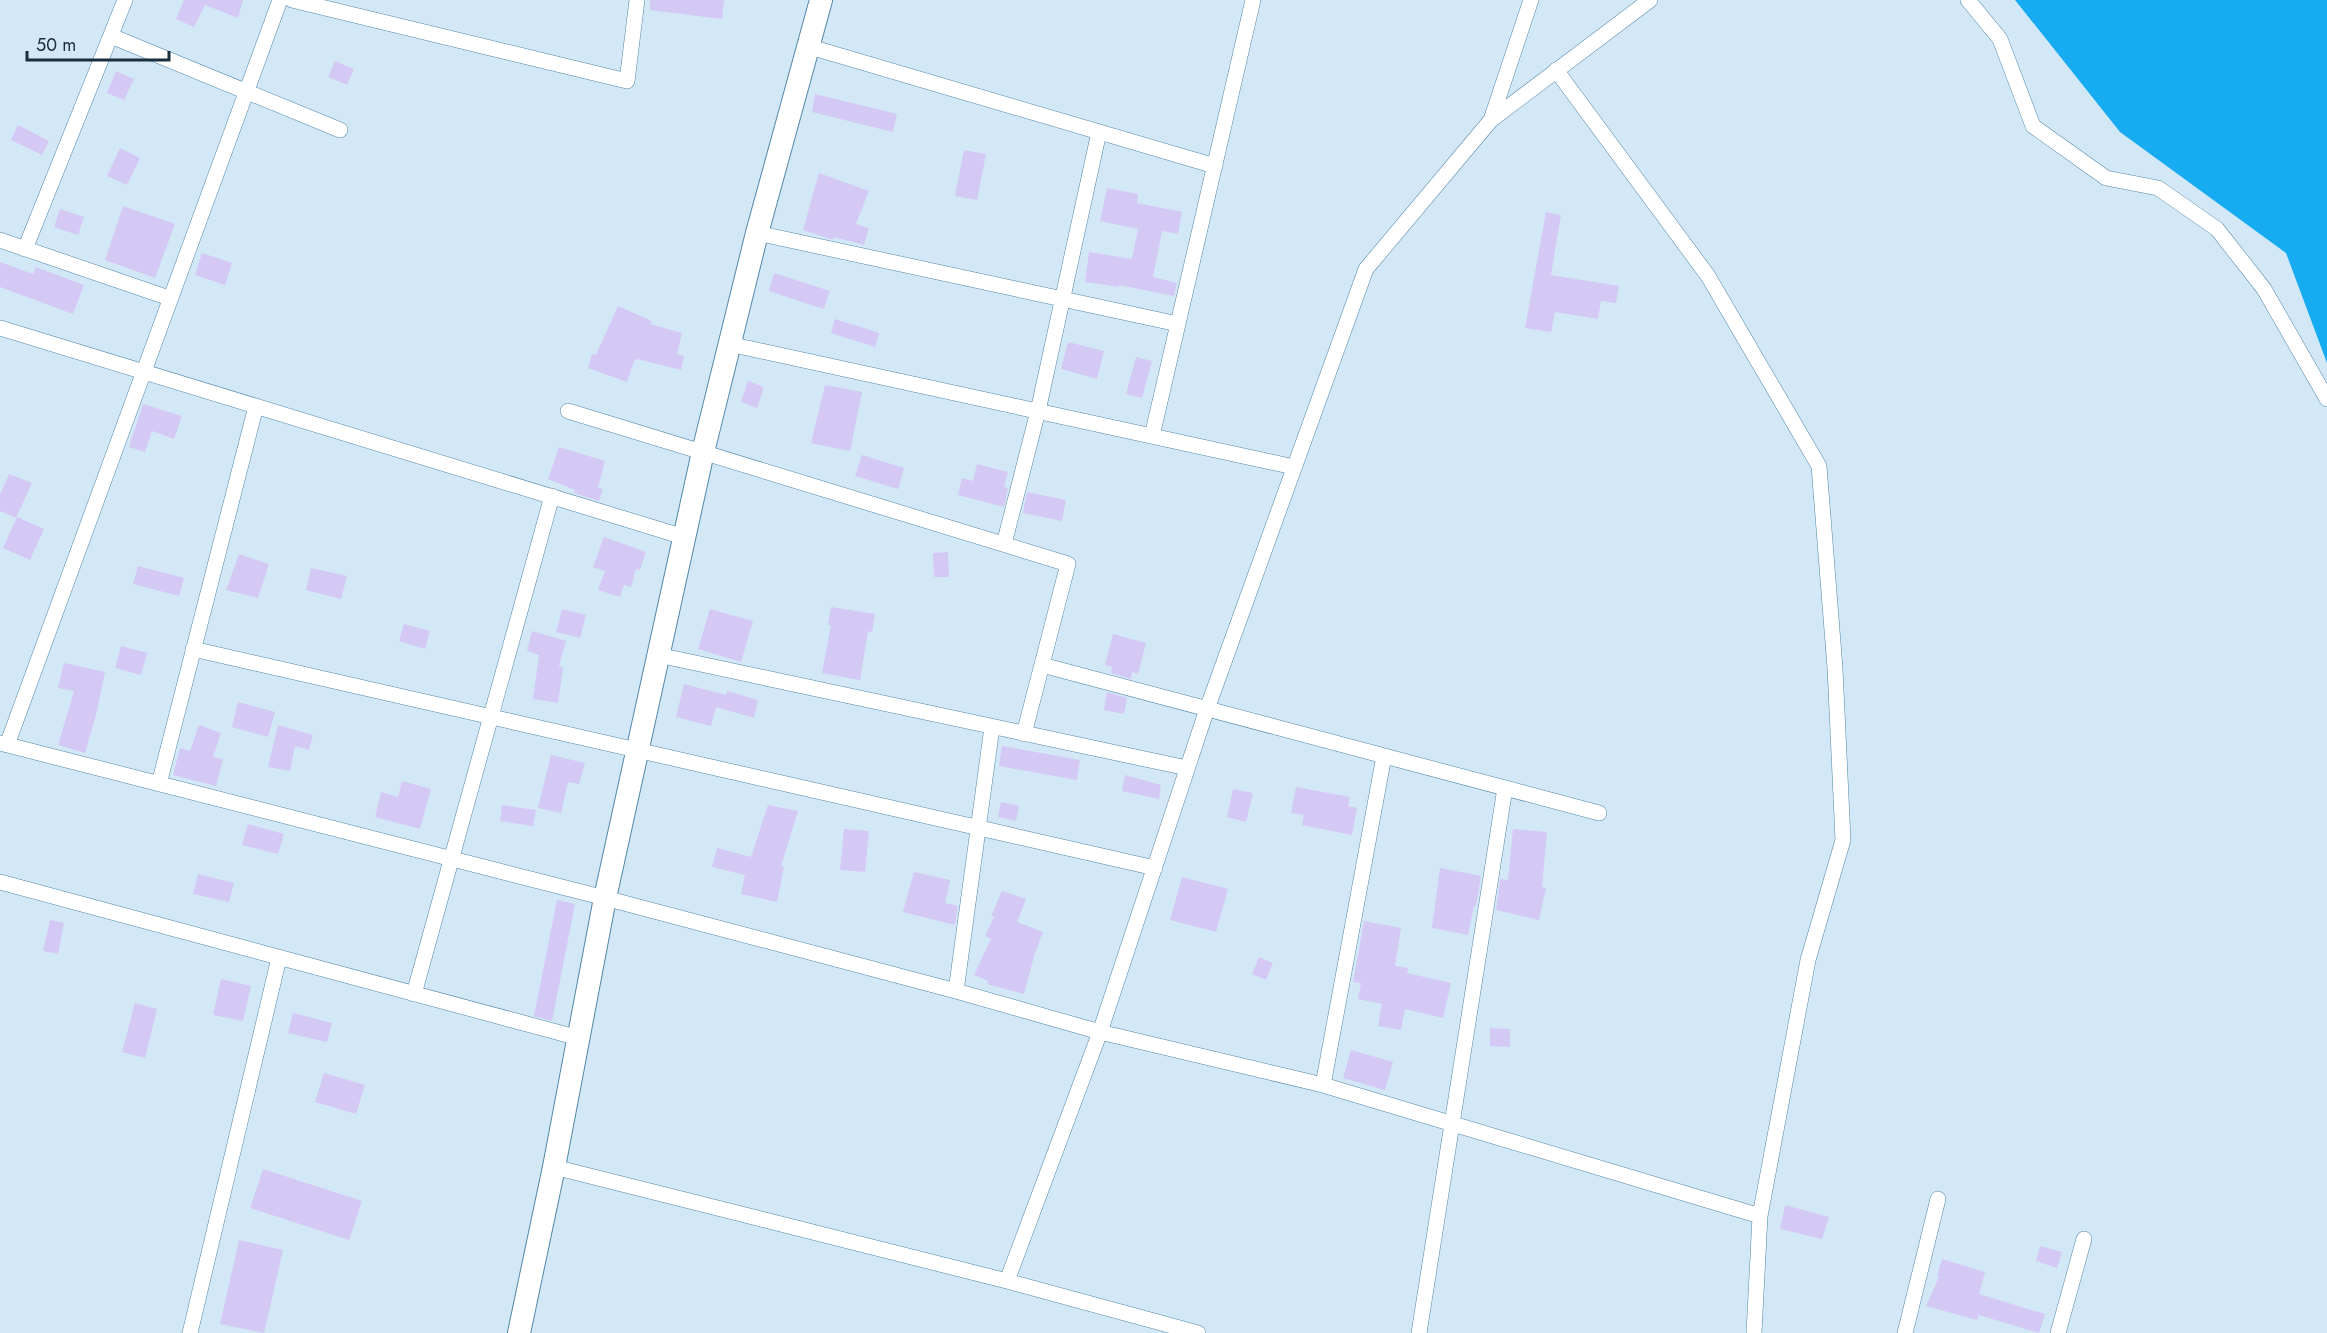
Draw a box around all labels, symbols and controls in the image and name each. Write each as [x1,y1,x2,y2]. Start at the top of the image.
scale bar [27,24,170,62]
text: 50 m [36,32,76,58]

